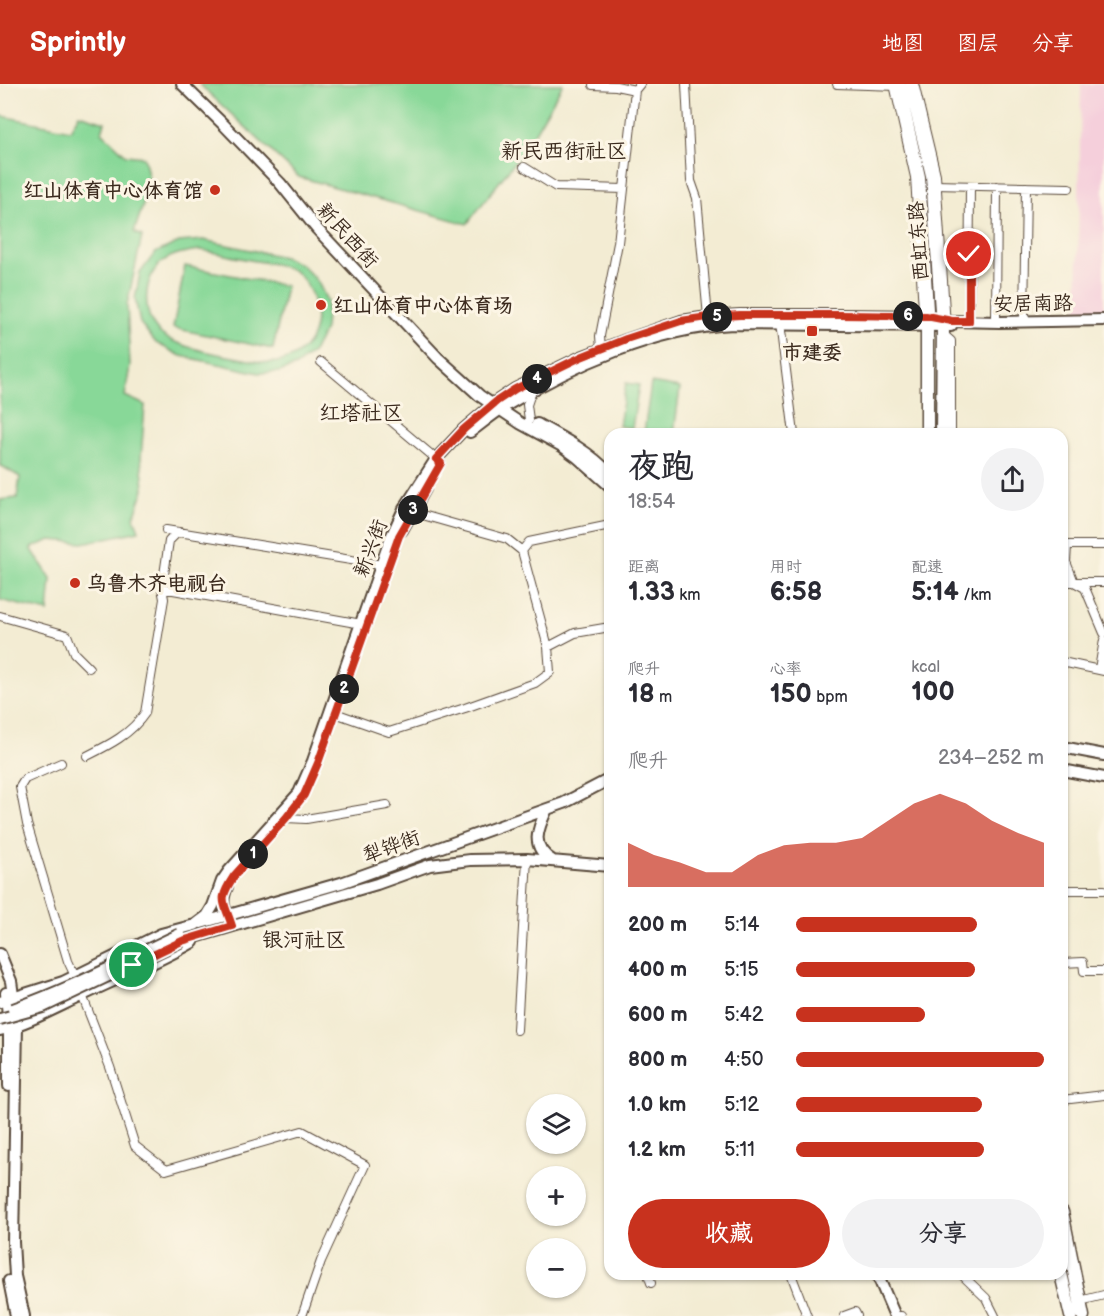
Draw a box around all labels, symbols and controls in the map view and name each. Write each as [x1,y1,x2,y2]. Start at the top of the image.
text: Sprintly [30,26,126,59]
text: 地图 [882,31,924,56]
text: 图层 [957,31,999,56]
text: 分享 [1032,31,1074,56]
district label: 新民西街社区 [501,139,627,164]
place label: 红山体育中心体育馆 [23,179,203,203]
marker: 红山体育中心体育馆 [208,183,222,197]
street label: 新民西街 [312,198,383,273]
street label: 西虹东路 [904,199,934,282]
pin [943,228,994,279]
icon: check [952,237,985,270]
street label: 安居南路 [993,291,1074,317]
place label: 红山体育中心体育场 [333,294,513,318]
marker: 红山体育中心体育场 [314,298,328,312]
pin: 6 [893,301,923,331]
pin: 5 [702,302,732,332]
text: 6 [903,306,913,325]
text: 5 [712,307,722,326]
marker: 市建委 [805,324,819,338]
place label: 市建委 [782,341,842,365]
pin: 4 [522,364,552,394]
text: 4 [532,369,542,388]
district label: 红塔社区 [319,401,403,426]
text: 夜跑 [628,447,694,487]
button: share [981,448,1044,511]
text: 18:54 [628,490,675,514]
pin: 3 [398,495,428,525]
text: 3 [408,500,418,519]
street label: 新兴街 [349,516,393,581]
text: 距离 [628,558,660,577]
text: 用时 [770,558,802,577]
text: 配速 [911,558,943,577]
place label: 乌鲁木齐电视台 [87,572,227,596]
marker: 乌鲁木齐电视台 [68,576,82,590]
text: 1.33 [628,577,675,608]
text: 6:58 [770,577,822,608]
text: 5:14 [911,577,959,608]
text: km [675,586,700,605]
text: /km [959,586,991,605]
text: kcal [911,658,940,677]
text: 爬升 [628,660,660,679]
text: 心率 [770,660,802,679]
pin: 2 [329,674,359,704]
text: 100 [911,677,955,708]
text: 2 [339,679,349,698]
text: 18 [628,679,655,710]
text: 150 [770,679,812,710]
text: m [655,688,672,707]
text: bpm [812,688,848,707]
text: 234–252 m [938,746,1044,770]
text: 爬升 [628,749,668,773]
street label: 犁铧街 [359,825,424,868]
pin: 1 [238,839,268,869]
text: 1 [250,844,256,863]
text: 200 m [628,913,687,937]
text: 5:14 [724,913,759,937]
district label: 银河社区 [262,928,346,953]
pin [106,939,157,990]
icon: arrive [115,948,148,981]
text: 400 m [628,958,687,982]
text: 5:15 [724,958,759,982]
text: 600 m [628,1003,688,1027]
text: 5:42 [724,1003,764,1027]
text: 800 m [628,1048,687,1072]
text: 4:50 [724,1048,763,1072]
text: 1.0 km [628,1093,686,1117]
text: 5:12 [724,1093,759,1117]
map controls [526,1094,586,1298]
button: layers [526,1094,586,1154]
text: 1.2 km [628,1138,686,1162]
text: 5:11 [724,1138,755,1162]
button: + [526,1166,586,1226]
button: 收藏 [628,1199,830,1268]
button: 分享 [842,1199,1044,1268]
button: − [526,1238,586,1298]

